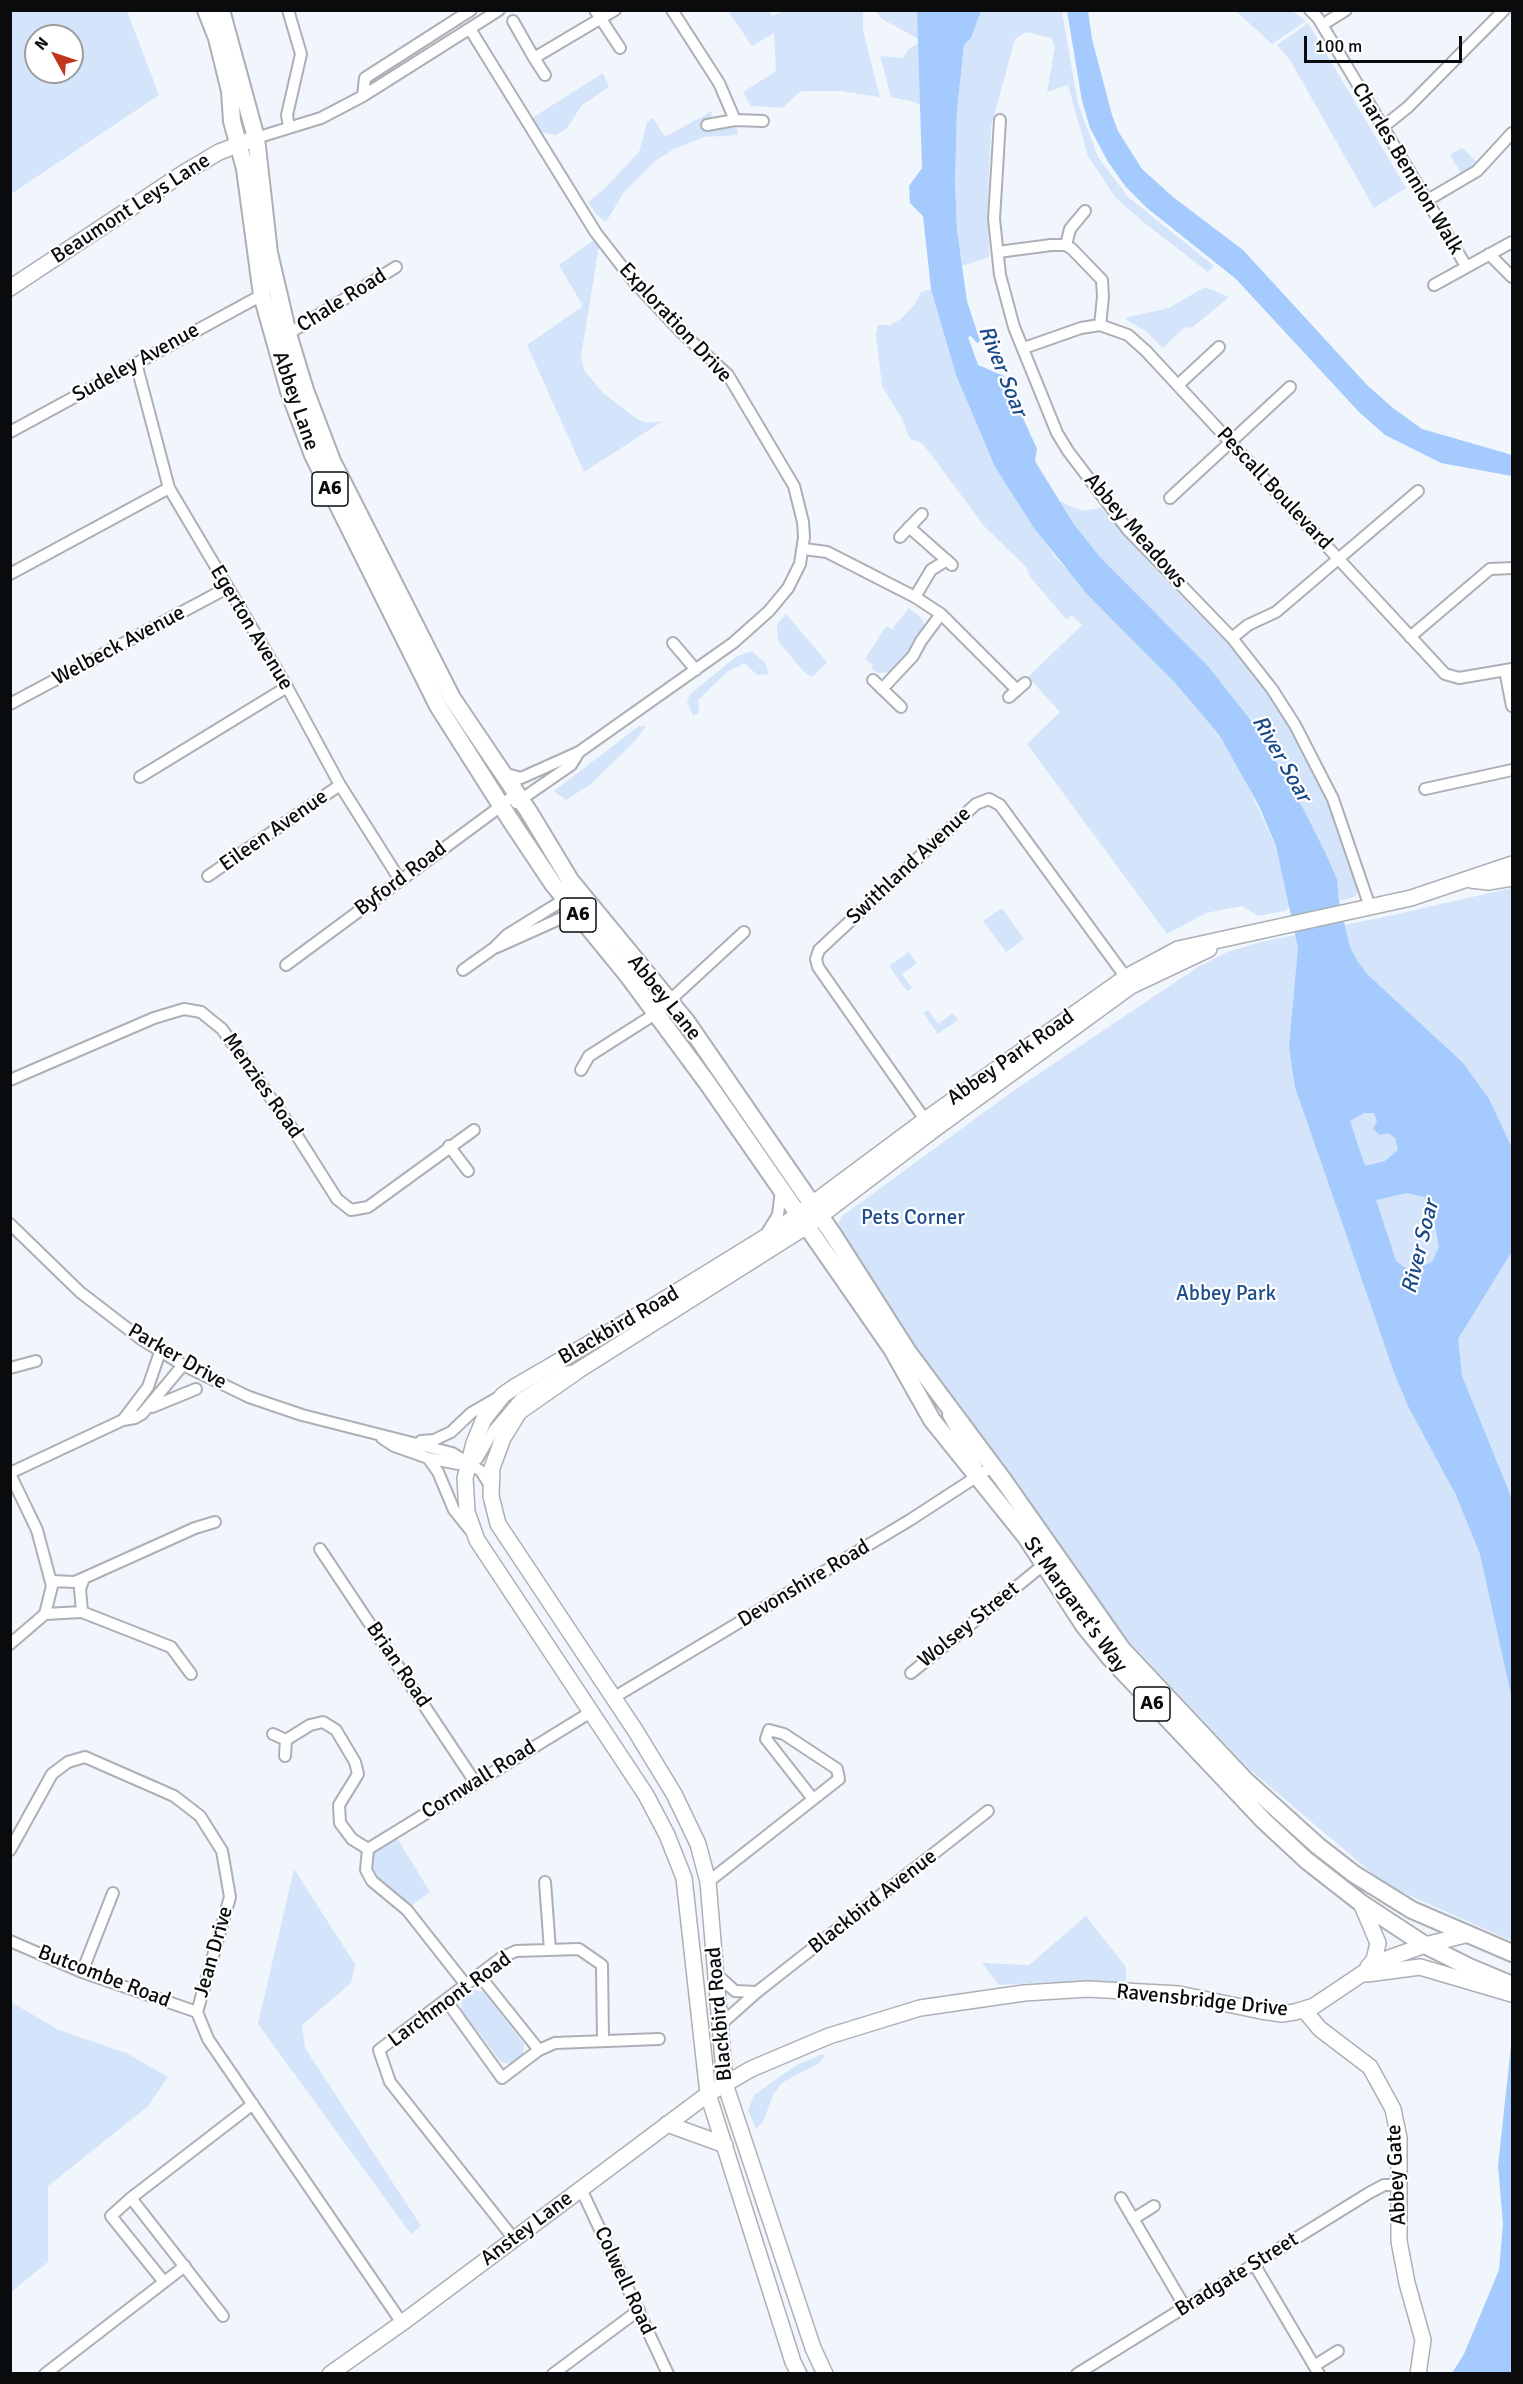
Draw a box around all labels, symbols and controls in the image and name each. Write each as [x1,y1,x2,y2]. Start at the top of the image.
north arrow [24,24,84,84]
scale bar [1307,24,1464,62]
text: N [30,33,53,54]
text: 100 m [1315,35,1362,57]
street label: Charles Bennion Walk [1346,79,1468,259]
street label: Beaumont Leys Lane [47,148,215,270]
street label: Exploration Drive [613,258,737,388]
street label: Chale Road [293,264,391,338]
street label: Sudeley Avenue [68,318,204,408]
water label: River Soar [972,322,1032,420]
street label: Abbey Lane [266,348,324,454]
street label: Pescall Boulevard [1211,422,1337,556]
street label: Abbey Meadows [1078,468,1192,594]
road number: A6 [312,472,348,506]
street label: Egerton Avenue [204,561,298,695]
street label: Welbeck Avenue [49,601,189,691]
water label: River Soar [1246,711,1316,807]
street label: Eileen Avenue [215,784,333,878]
street label: Swithland Avenue [842,802,976,930]
street label: Byford Road [350,836,452,922]
road number: A6 [560,898,596,932]
street label: Abbey Lane [622,950,706,1046]
street label: Abbey Park Road [942,1005,1080,1111]
street label: Menzies Road [216,1028,308,1144]
water label: River Soar [1397,1197,1445,1297]
park label: Pets Corner [861,1205,965,1231]
street label: Blackbird Road [554,1281,684,1371]
park label: Abbey Park [1176,1281,1276,1307]
street label: Parker Drive [123,1319,231,1395]
street label: St Margaret's Way [1017,1532,1133,1678]
street label: Devonshire Road [734,1535,874,1633]
street label: Wolsey Street [913,1577,1025,1673]
street label: Brian Road [360,1617,436,1713]
road number: A6 [1134,1687,1170,1721]
street label: Cornwall Road [417,1735,541,1825]
street label: Blackbird Avenue [804,1844,942,1960]
street label: Jean Drive [189,1904,239,2000]
street label: Butcombe Road [34,1940,174,2014]
street label: Blackbird Road [702,1946,738,2082]
street label: Larchmont Road [383,1947,517,2053]
street label: Ravensbridge Drive [1115,1979,1289,2023]
street label: Abbey Gate [1382,2124,1412,2226]
street label: Anstey Lane [476,2186,578,2272]
street label: Colwell Road [588,2223,660,2339]
street label: Bradgate Street [1171,2227,1303,2323]

